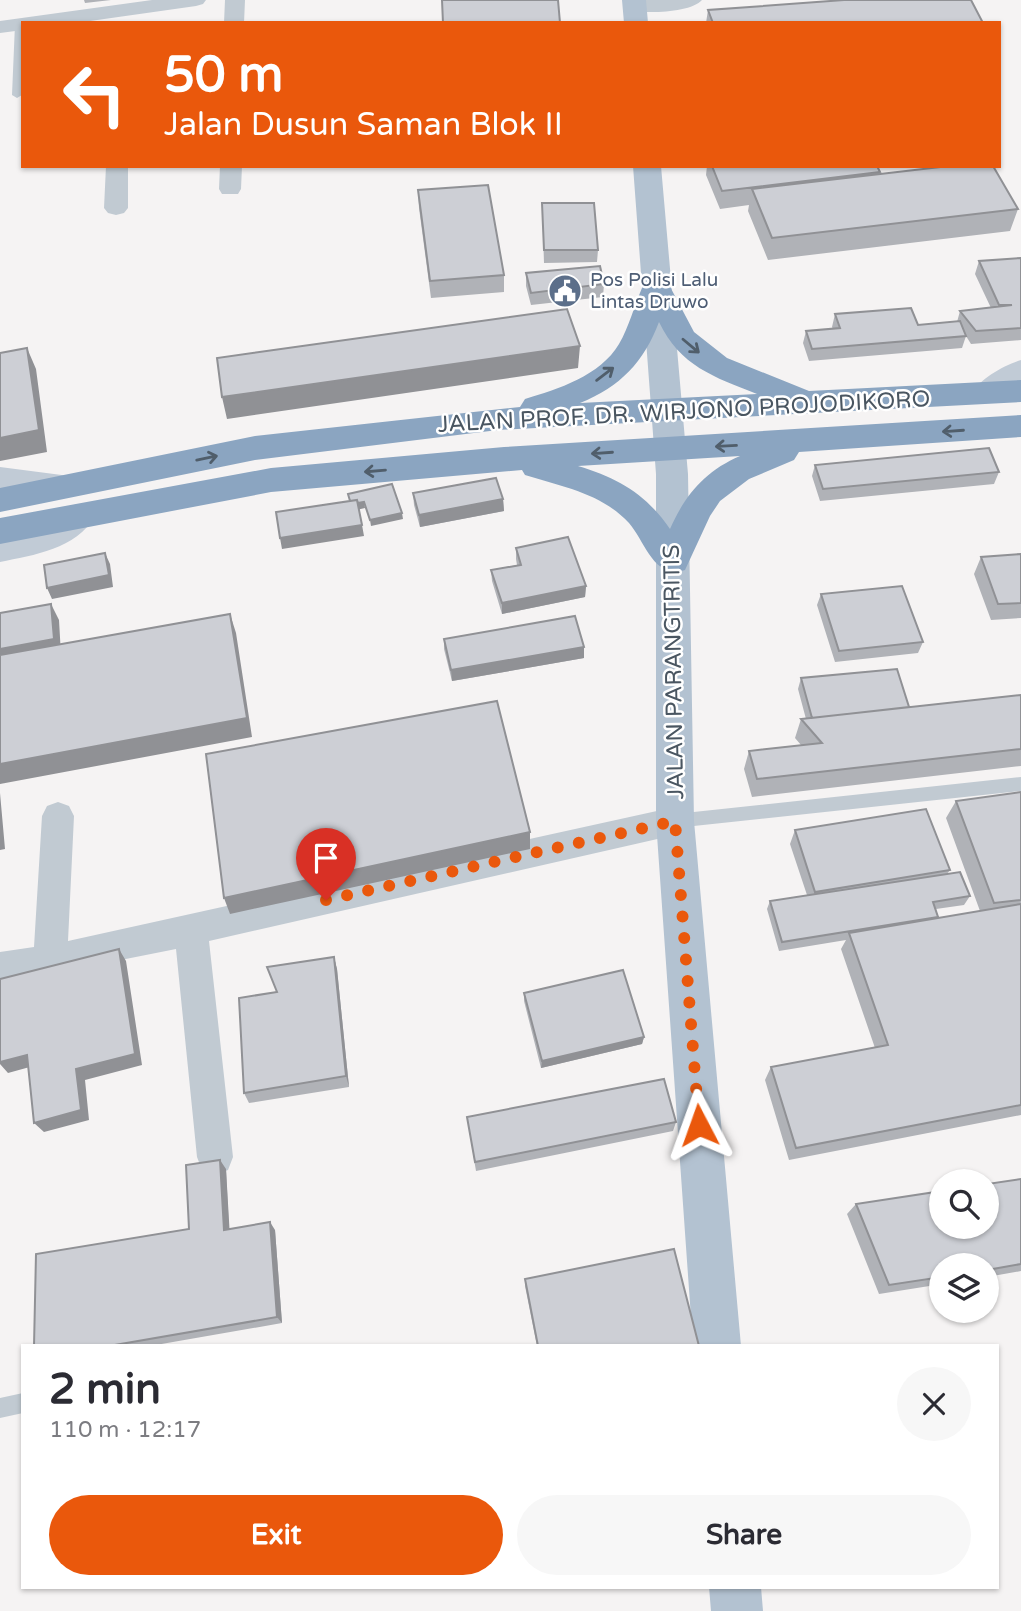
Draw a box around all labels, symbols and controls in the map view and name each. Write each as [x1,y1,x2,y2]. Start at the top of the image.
text: 50 m [164,46,283,105]
icon: left [49,49,140,140]
text: Jalan Dusun Saman Blok II [164,106,563,144]
place label: Pos Polisi Lalu Lintas Druwo [590,269,718,313]
public building icon: Pos Polisi Lalu Lintas Druwo [546,272,584,310]
one-way arrow [682,338,700,354]
one-way arrow [596,367,615,382]
street label: JALAN PROF. DR. WIRJONO PROJODIKORO [437,385,931,439]
one-way arrow [942,425,965,438]
one-way arrow [715,439,738,452]
one-way arrow [591,447,613,460]
one-way arrow [195,451,218,465]
one-way arrow [364,464,386,477]
street label: JALAN PARANGTRITIS [658,544,690,800]
pin [296,828,356,900]
icon: arrive [307,839,345,877]
position arrow [662,1088,736,1162]
map controls [929,1169,999,1323]
button: search [929,1169,999,1239]
button: layers [929,1253,999,1323]
text: 2 min [49,1364,161,1415]
button: close [897,1367,971,1441]
text: 110 m · 12:17 [49,1416,201,1444]
button: Exit [49,1495,503,1575]
button: Share [517,1495,971,1575]

